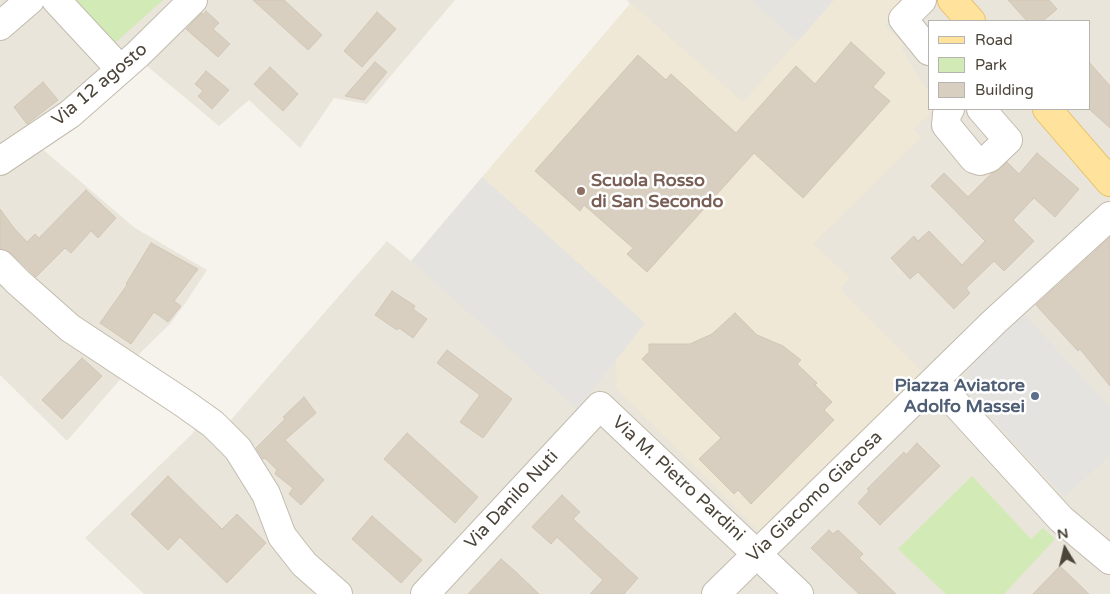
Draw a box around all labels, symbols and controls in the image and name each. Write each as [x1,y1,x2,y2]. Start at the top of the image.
legend [928,20,1090,110]
text: Road [975,31,1013,49]
street label: Via 12 agosto [48,39,152,131]
text: Park [975,56,1007,74]
text: Building [975,81,1034,99]
place label: Scuola Rosso di San Secondo [591,170,723,212]
marker: Scuola Rosso di San Secondo [575,185,587,197]
place label: Piazza Aviatore Adolfo Massei [895,375,1025,418]
marker: Piazza Aviatore Adolfo Massei [1029,390,1041,402]
street label: Via M. Pietro Pardini [607,412,749,546]
street label: Via Giacomo Giacosa [743,427,887,567]
street label: Via Danilo Nuti [461,446,563,554]
north arrow [1040,524,1090,574]
text: N [1056,524,1069,543]

